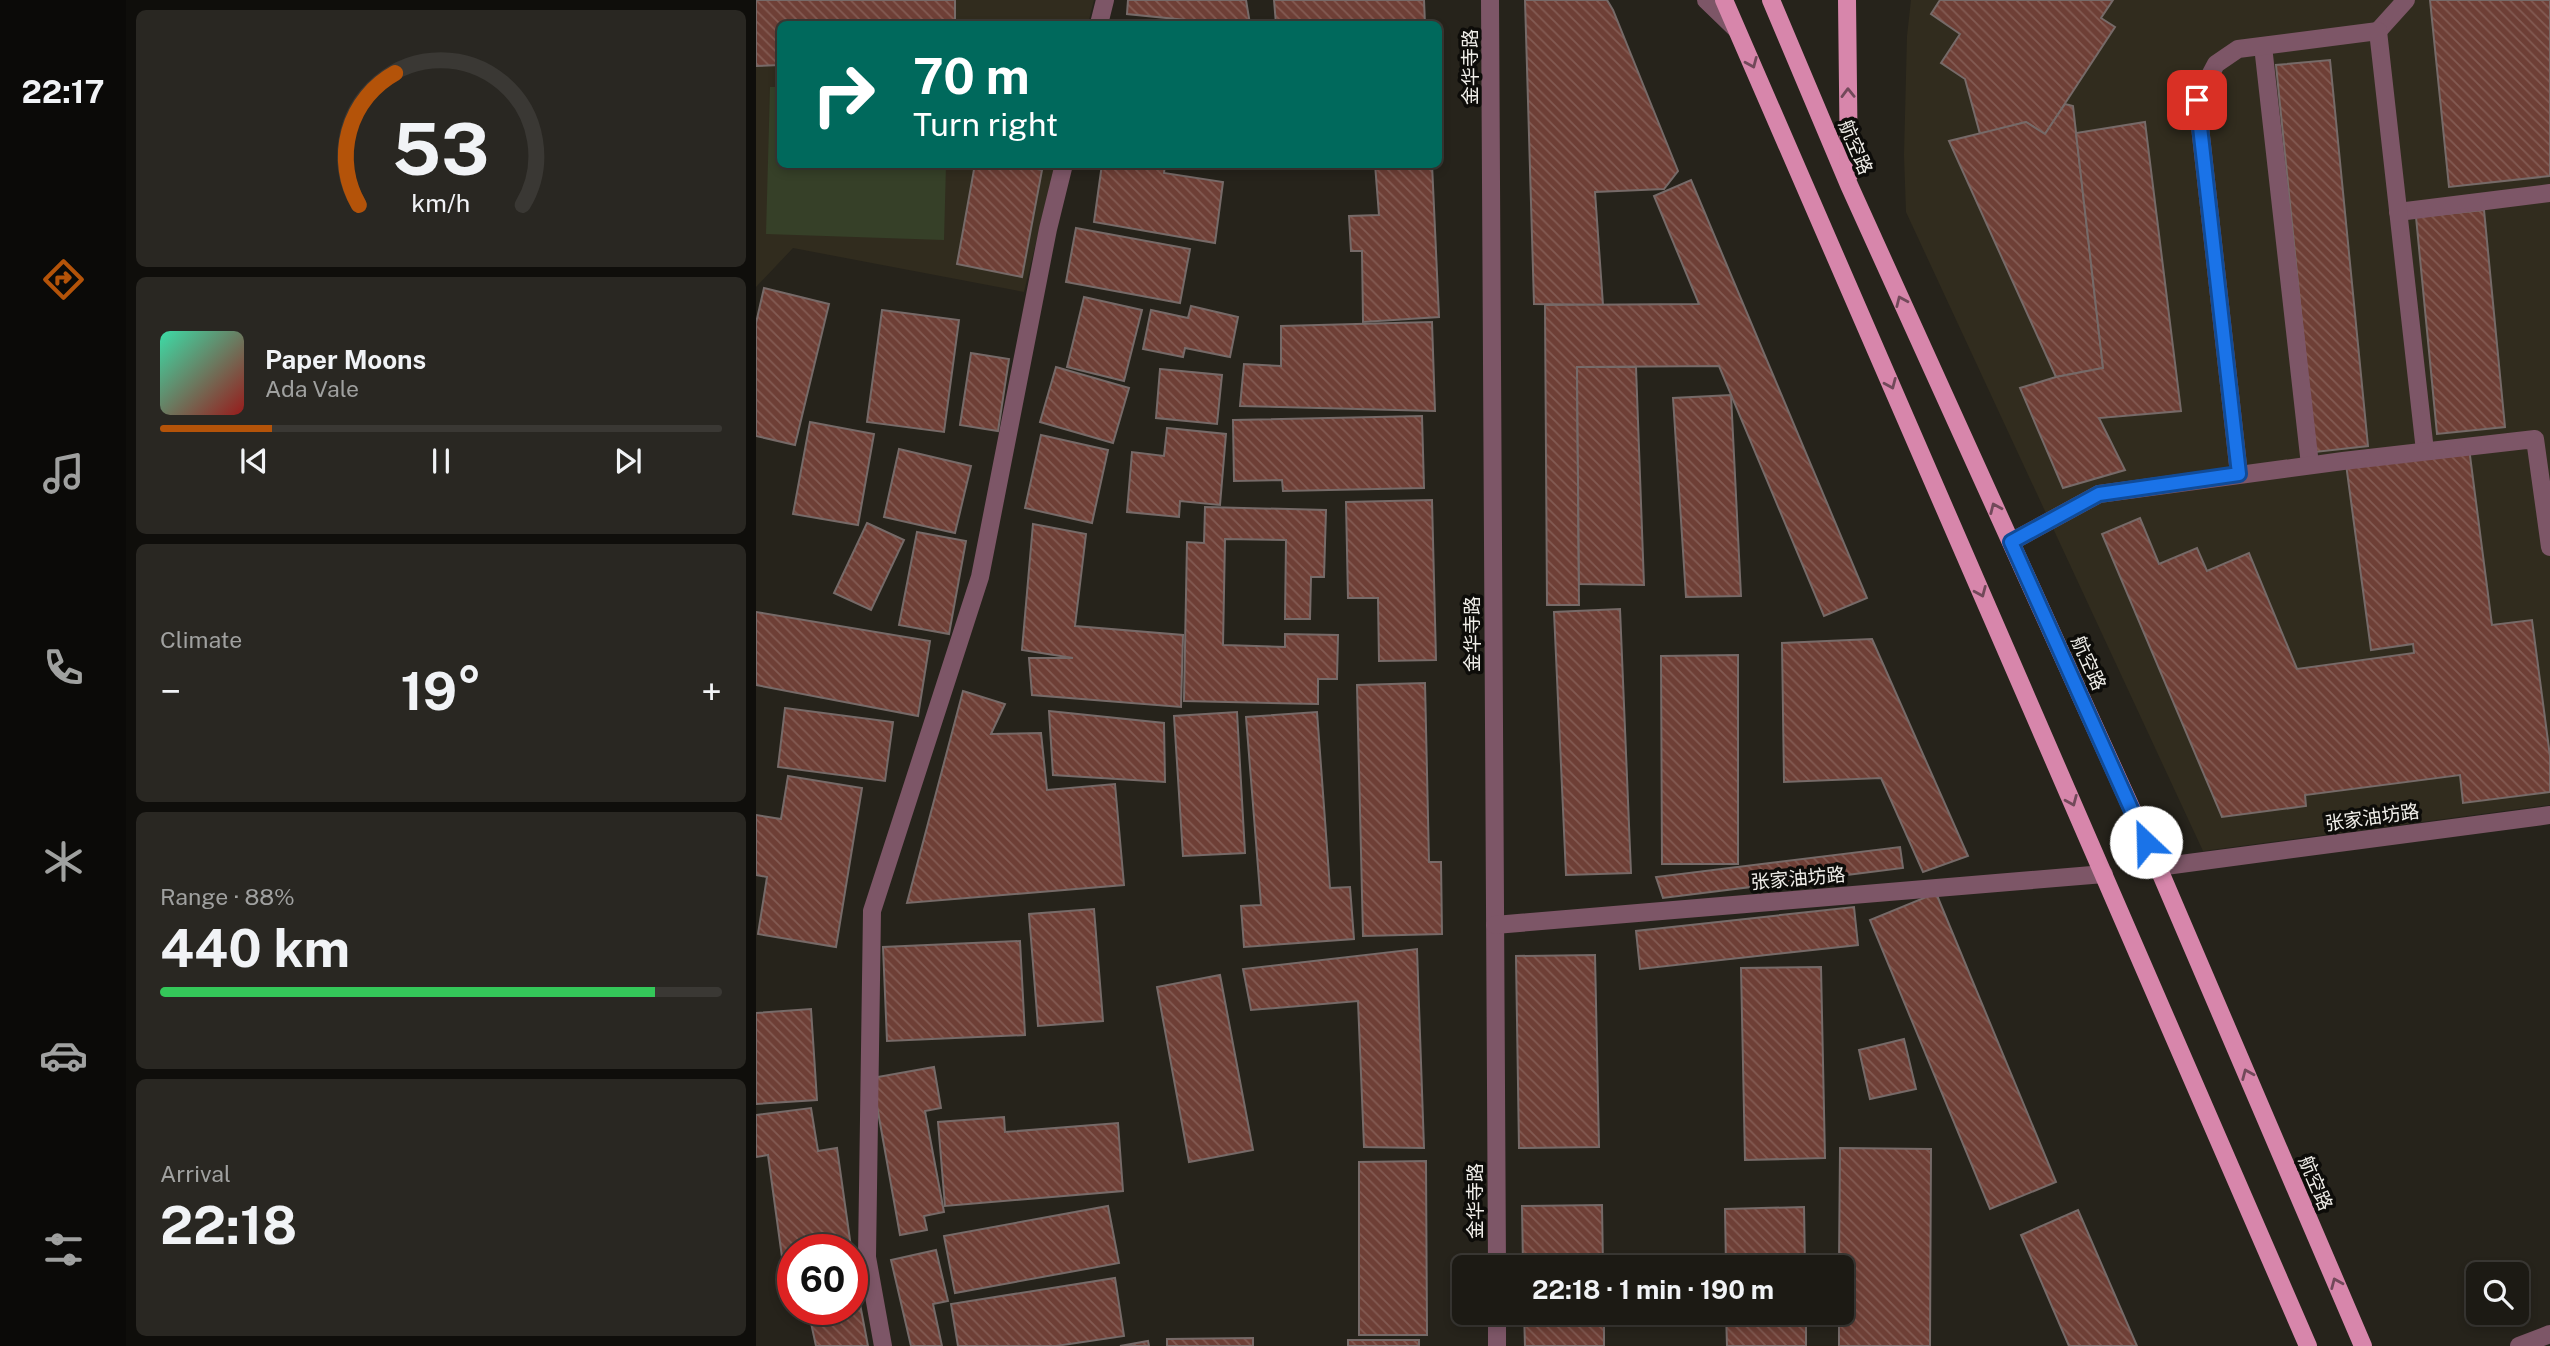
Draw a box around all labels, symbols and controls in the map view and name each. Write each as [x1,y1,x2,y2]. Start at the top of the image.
street label: 金华寺路 [1459,29,1481,105]
text: 70 m [913,47,1030,105]
icon: right [798,49,889,140]
one-way arrow [1743,56,1757,68]
pin [2167,70,2227,130]
text: 22:17 [22,73,105,110]
icon: arrive [2178,81,2216,119]
one-way arrow [1840,87,1856,97]
text: 53 [392,106,490,191]
text: Turn right [913,106,1058,143]
street label: 航空路 [1835,116,1877,178]
text: km/h [412,187,470,217]
icon: directions [39,255,88,304]
one-way arrow [1896,295,1910,308]
text: Paper Moons [265,344,426,375]
text: Ada Vale [265,375,359,402]
one-way arrow [1883,376,1897,389]
icon: previous [235,442,273,480]
icon: pause [422,442,460,480]
icon: next [609,442,647,480]
icon: music [39,449,88,498]
one-way arrow [1989,503,2003,515]
one-way arrow [1973,585,1987,598]
street label: 金华寺路 [1461,596,1483,672]
text: Climate [160,626,242,653]
street label: 航空路 [2067,632,2111,694]
icon: phone [39,643,88,692]
text: 19° [400,661,482,722]
text: − [160,669,181,714]
text: + [701,669,722,714]
one-way arrow [2064,794,2078,806]
street label: 张家油坊路 [2323,799,2421,835]
position arrow [2109,805,2183,879]
icon: climate [39,837,88,886]
street label: 张家油坊路 [1750,863,1846,893]
text: Range · 88% [160,883,295,910]
text: 440 km [160,918,350,979]
icon: car [39,1031,88,1080]
one-way arrow [2241,1069,2255,1081]
street label: 航空路 [2295,1152,2337,1214]
text: Arrival [160,1160,231,1187]
street label: 金华寺路 [1464,1163,1486,1239]
text: 22:18 [160,1195,297,1256]
icon: filters [39,1225,88,1274]
speed limit sign: 60 [777,1234,868,1325]
map controls [2466,1262,2529,1325]
button: search [2466,1262,2529,1325]
text: 22:18 · 1 min · 190 m [1532,1274,1774,1305]
one-way arrow [2330,1278,2344,1291]

